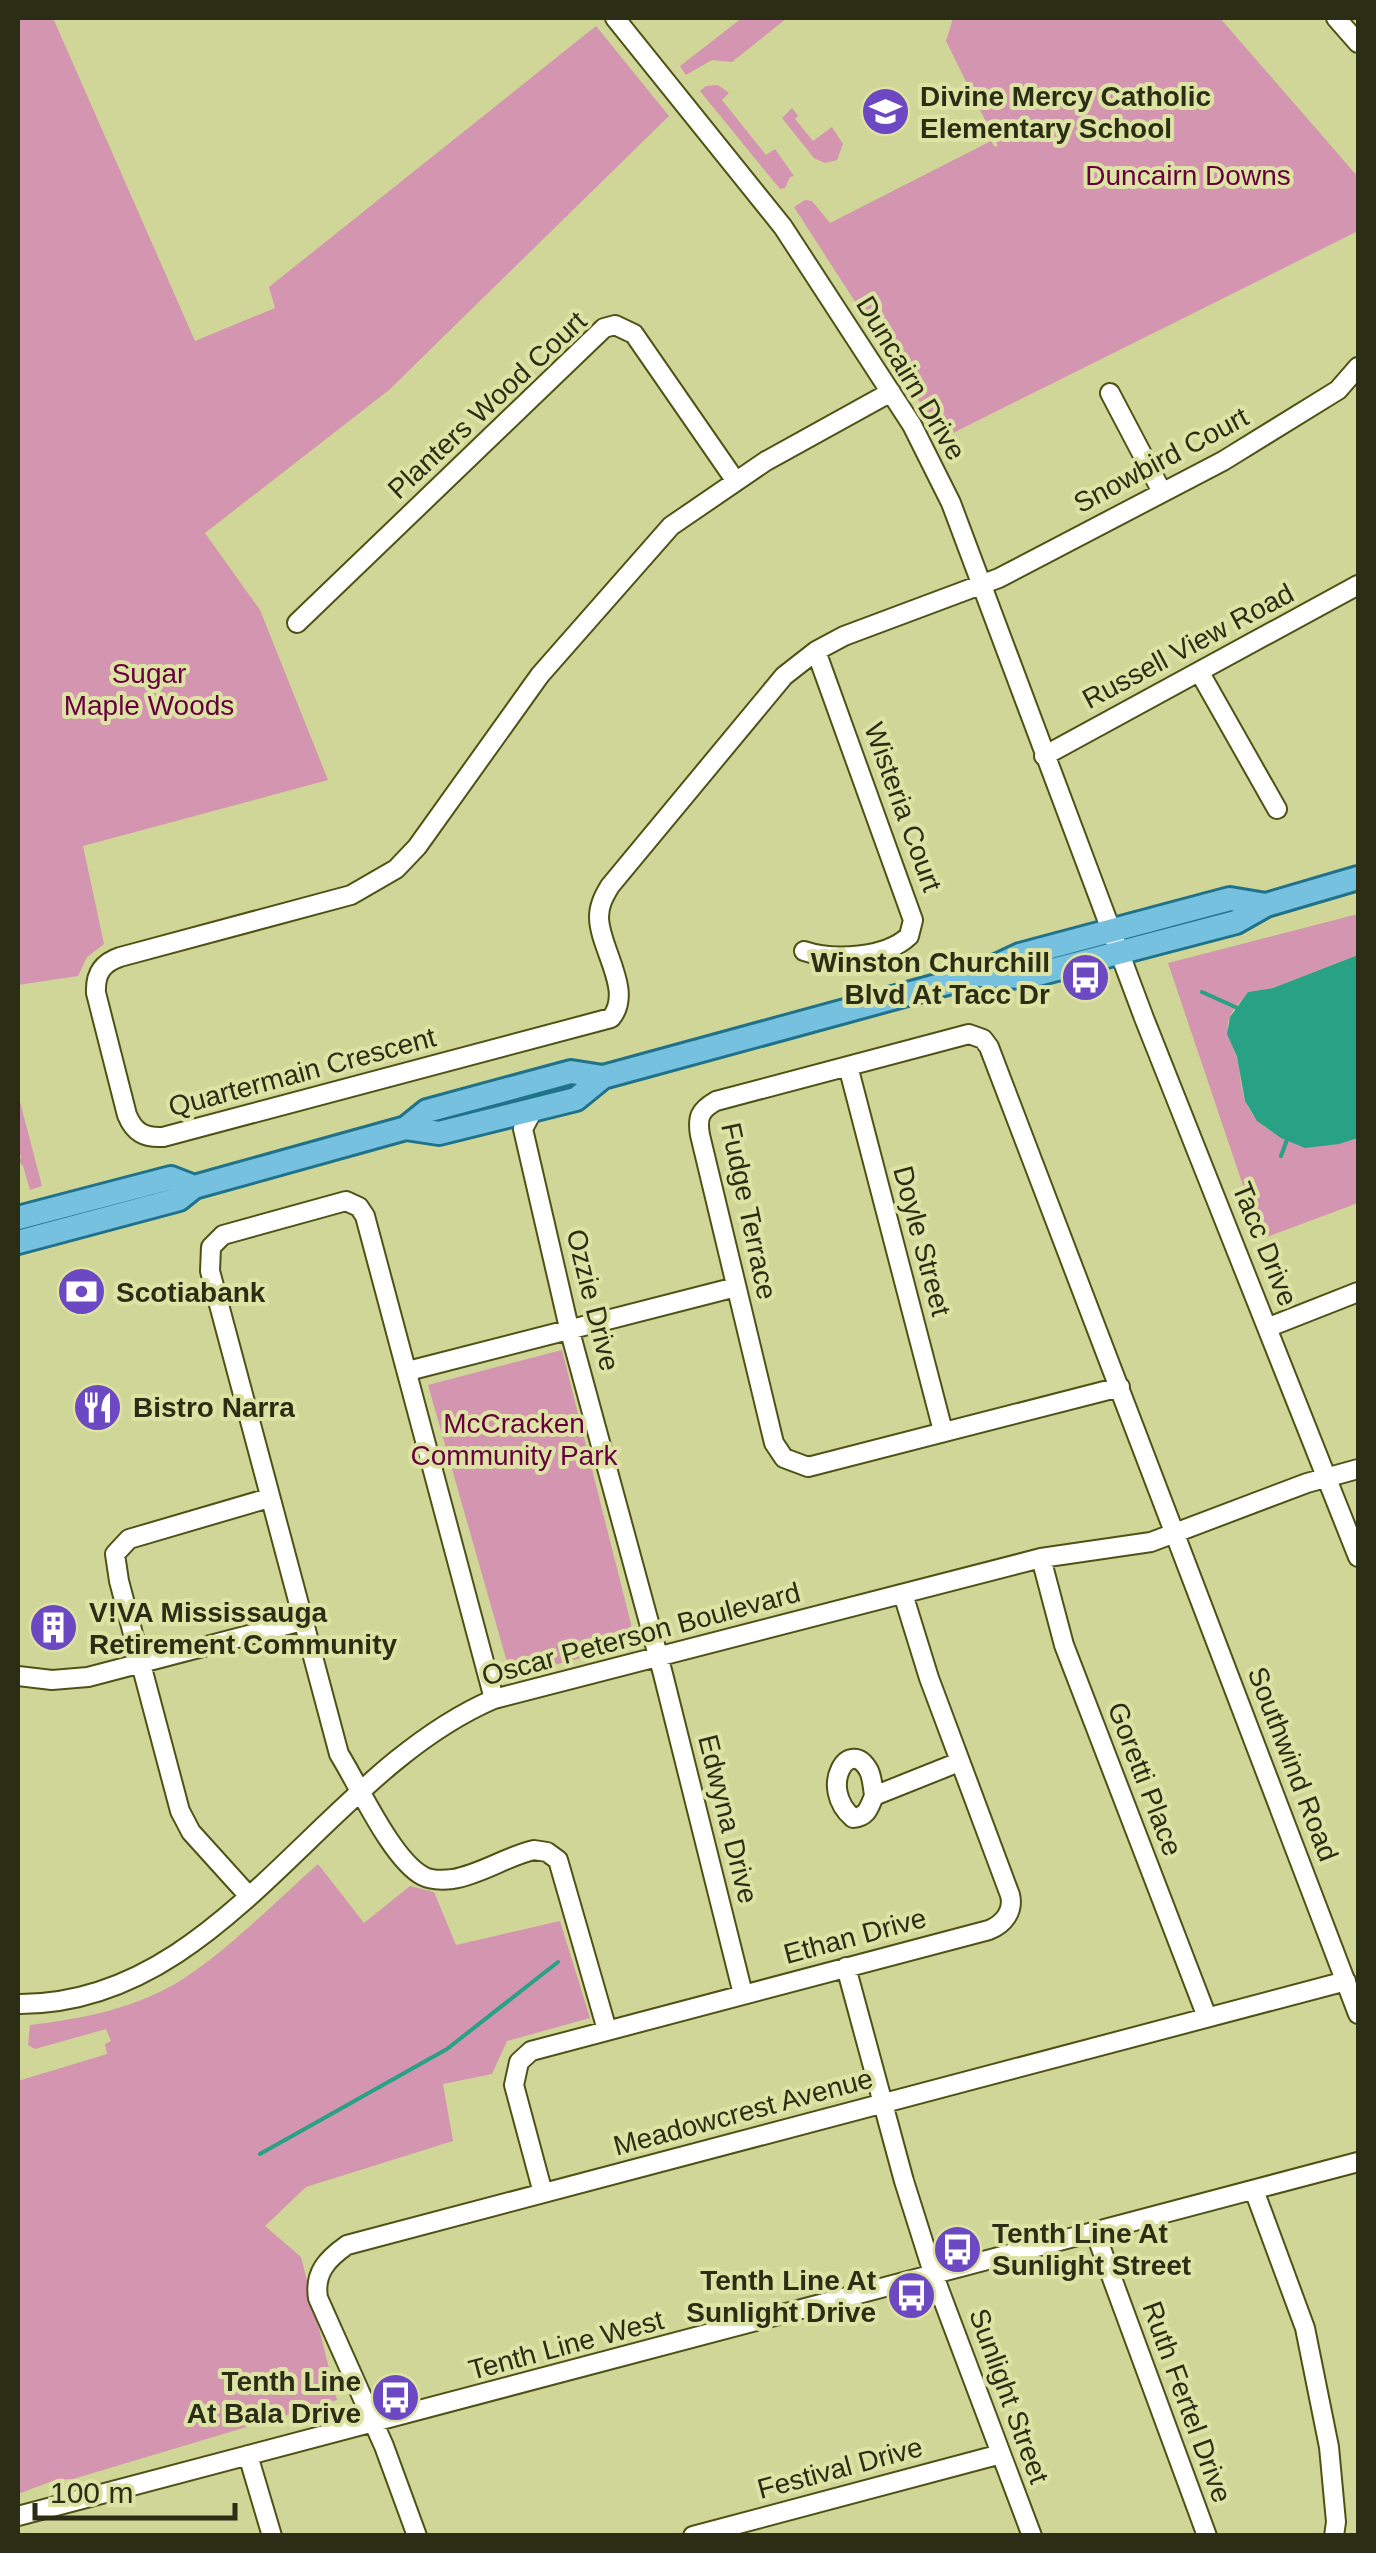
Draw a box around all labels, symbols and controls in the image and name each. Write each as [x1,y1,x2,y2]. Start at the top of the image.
place label: Divine Mercy Catholic Elementary School [920,81,1211,144]
school or university icon: Divine Mercy Catholic Elementary School [859,86,911,138]
park label: Duncairn Downs [1085,160,1291,191]
street label: Duncairn Drive [850,291,972,465]
street label: Planters Wood Court [382,305,593,505]
street label: Snowbird Court [1069,401,1254,519]
street label: Russell View Road [1077,577,1299,715]
park label: Sugar Maple Woods [64,658,234,721]
street label: Wisteria Court [858,718,948,896]
place label: Winston Churchill Blvd At Tacc Dr [811,947,1050,1010]
bus stop icon: Winston Churchill Blvd At Tacc Dr [1059,952,1111,1004]
street label: Quartermain Crescent [165,1021,439,1123]
street label: Fudge Terrace [715,1120,783,1302]
street label: Doyle Street [887,1163,957,1320]
street label: Tacc Drive [1226,1178,1304,1310]
street label: Ozzie Drive [560,1226,626,1374]
bank icon: Scotiabank [55,1266,107,1318]
place label: Scotiabank [116,1277,266,1308]
restaurant icon: Bistro Narra [72,1381,124,1433]
place label: Bistro Narra [133,1392,295,1423]
park label: McCracken Community Park [411,1408,618,1471]
street label: Oscar Peterson Boulevard [478,1577,804,1691]
place label: V!VA Mississauga Retirement Community [89,1597,397,1660]
building icon: V!VA Mississauga Retirement Community [28,1602,80,1654]
street label: Southwind Road [1242,1663,1344,1865]
street label: Goretti Place [1102,1698,1188,1860]
street label: Edwyna Drive [692,1731,764,1907]
street label: Ethan Drive [780,1902,930,1970]
street label: Meadowcrest Avenue [610,2062,876,2162]
place label: Tenth Line At Sunlight Street [992,2218,1191,2281]
bus stop icon: Tenth Line At Sunlight Street [931,2223,983,2275]
place label: Tenth Line At Sunlight Drive [686,2265,876,2328]
bus stop icon: Tenth Line At Sunlight Drive [885,2270,937,2322]
street label: Ruth Fertel Drive [1136,2297,1238,2507]
street label: Tenth Line West [465,2304,667,2386]
street label: Sunlight Street [963,2304,1055,2488]
place label: Tenth Line At Bala Drive [187,2366,361,2429]
bus stop icon: Tenth Line At Bala Drive [370,2371,422,2423]
street label: Festival Drive [754,2431,926,2505]
scale bar [35,2458,235,2520]
text: 100 m [50,2476,133,2509]

